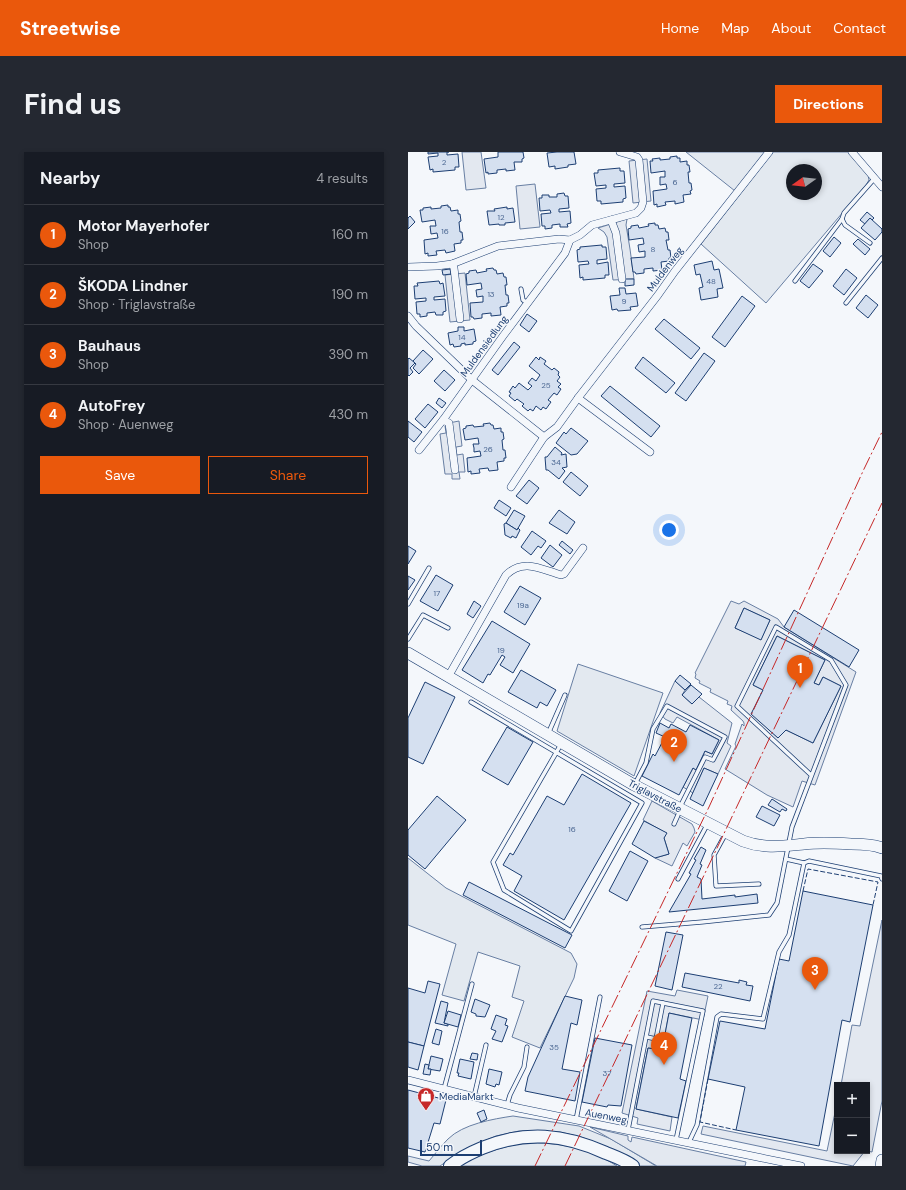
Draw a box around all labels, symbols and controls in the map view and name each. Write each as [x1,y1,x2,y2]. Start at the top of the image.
text: Streetwise [20,16,121,41]
text: Home [661,19,699,37]
text: Map [721,19,749,37]
text: About [771,19,811,37]
text: Contact [833,19,886,37]
button: Directions [775,85,882,123]
text: Find us [24,86,122,123]
house number: 2 [442,157,447,167]
north arrow [786,164,822,200]
text: Nearby [40,167,100,189]
text: 4 results [316,170,368,187]
house number: 6 [672,177,678,187]
house number: 12 [497,212,505,222]
text: Motor Mayerhofer [78,216,210,236]
text: 1 [51,226,55,243]
text: 160 m [332,226,368,243]
house number: 16 [441,226,449,236]
text: Shop [78,236,109,253]
street label: Muldenweg [644,244,686,294]
house number: 8 [651,244,656,254]
text: ŠKODA Lindner [78,276,188,296]
house number: 48 [706,276,716,286]
text: 2 [49,286,57,303]
text: 190 m [332,286,368,303]
house number: 13 [487,289,495,299]
text: Shop · Triglavstraße [78,296,195,313]
house number: 9 [621,296,627,306]
street label: Muldensiedlung [457,312,511,379]
house number: 14 [458,332,466,342]
text: Bauhaus [78,336,141,356]
text: 3 [49,346,57,363]
text: 390 m [329,346,368,363]
text: Shop [78,356,109,373]
house number: 25 [541,380,551,390]
text: AutoFrey [78,396,145,416]
text: 4 [49,406,57,423]
text: 430 m [328,406,368,423]
text: Shop · Auenweg [78,416,173,433]
house number: 26 [483,444,493,454]
button: Save [40,456,200,494]
button: Share [208,456,368,494]
house number: 34 [551,457,561,467]
your location [659,520,679,540]
house number: 17 [434,588,440,598]
house number: 19a [517,600,529,610]
house number: 19 [497,645,505,655]
pin: 1 [787,655,813,688]
pin: 2 [661,729,687,762]
street label: Triglavstraße [626,776,684,816]
house number: 16 [568,824,576,834]
pin: 3 [802,957,828,990]
house number: 22 [713,981,723,991]
pin: 4 [651,1032,677,1065]
house number: 35 [549,1042,559,1052]
house number: 37 [603,1068,611,1078]
map controls [834,1082,870,1154]
button: + [834,1082,870,1118]
shop icon: MediaMarkt [416,1086,436,1111]
place label: MediaMarkt [439,1090,494,1103]
street label: Auenweg [584,1106,628,1127]
button: − [834,1118,870,1154]
scale bar [420,1138,482,1157]
text: 50 m [426,1140,453,1154]

